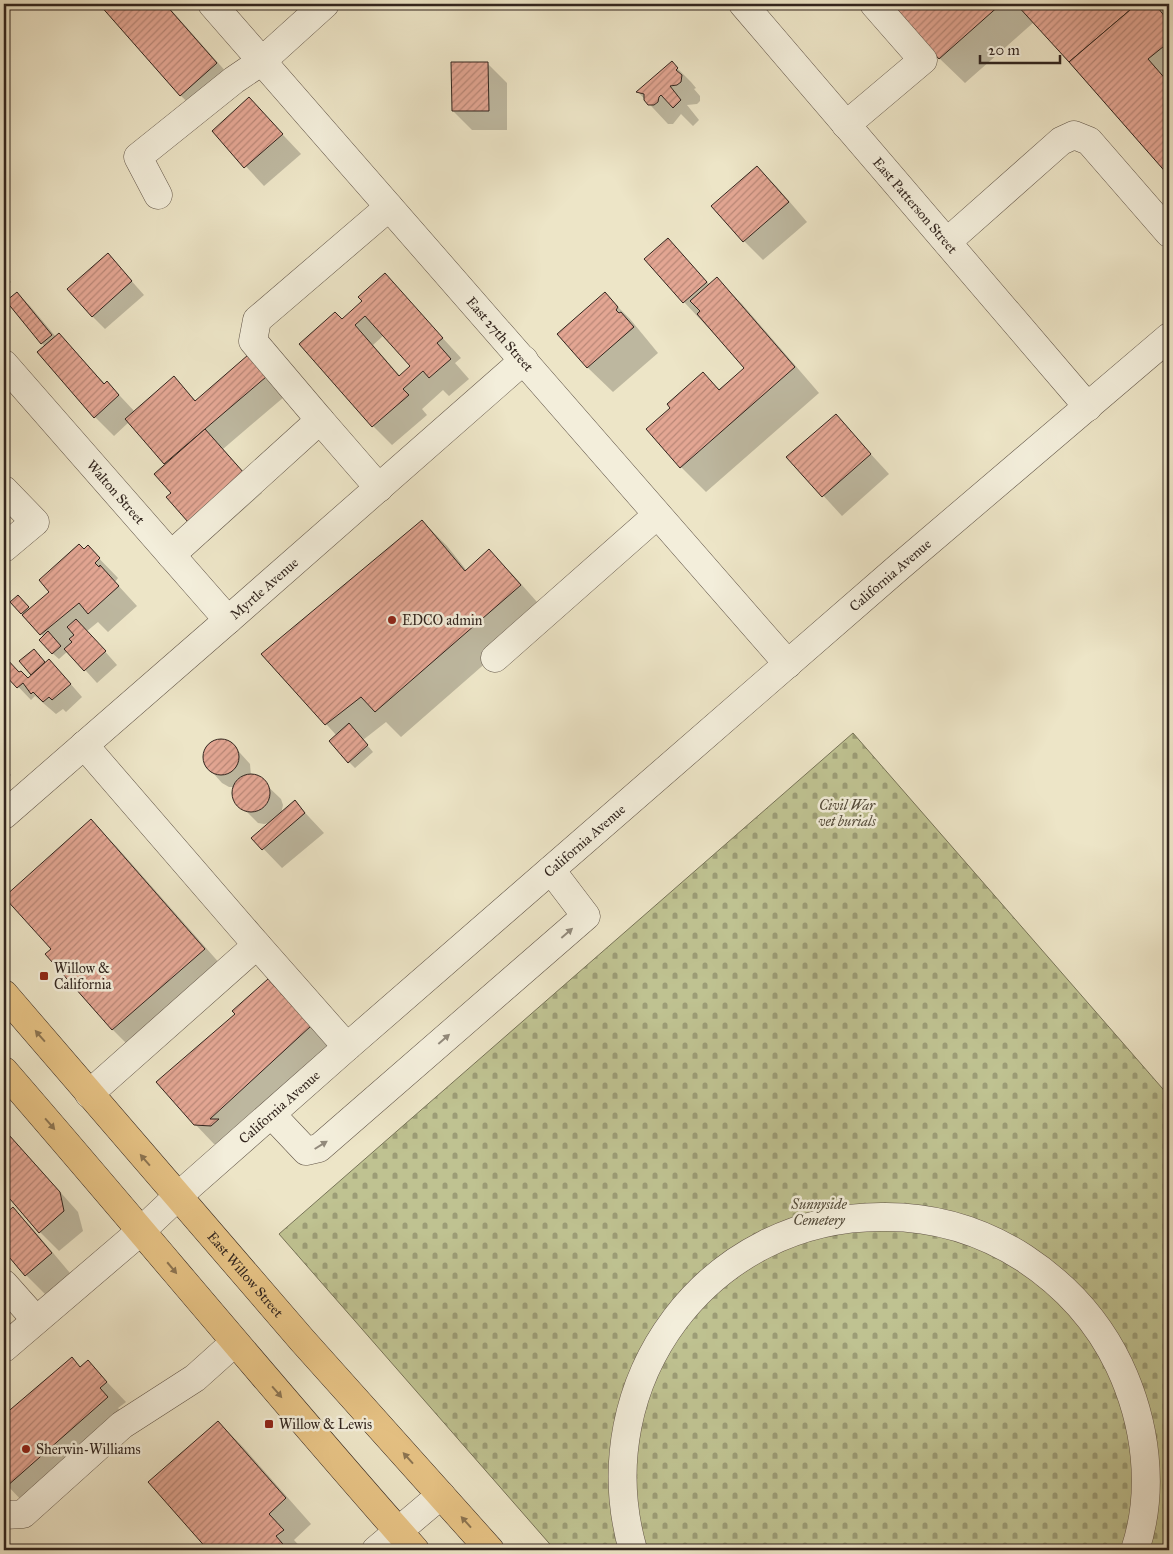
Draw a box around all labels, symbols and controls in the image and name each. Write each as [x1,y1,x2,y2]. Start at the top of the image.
scale bar [980,32,1060,64]
text: 20 m [988,41,1020,59]
street label: East Patterson Street [869,154,961,257]
street label: East 27th Street [462,293,537,375]
street label: Walton Street [83,457,148,528]
street label: California Avenue [846,535,935,615]
street label: Myrtle Avenue [227,554,302,623]
place label: EDCO admin [402,612,483,629]
marker: EDCO admin [386,614,398,626]
park label: Civil War vet burials [818,797,877,830]
street label: California Avenue [540,801,629,881]
one-way arrow [561,927,573,939]
place label: Willow & California [54,960,111,993]
marker: Willow & California [38,970,50,982]
one-way arrow [34,1030,45,1043]
one-way arrow [438,1034,451,1045]
street label: California Avenue [235,1067,324,1147]
one-way arrow [44,1118,55,1131]
one-way arrow [314,1140,328,1149]
one-way arrow [140,1153,151,1166]
park label: Sunnyside Cemetery [790,1196,847,1229]
street label: East Willow Street [203,1228,287,1321]
one-way arrow [167,1262,178,1275]
one-way arrow [272,1386,283,1399]
place label: Willow & Lewis [279,1416,372,1433]
marker: Willow & Lewis [263,1418,275,1430]
place label: Sherwin-Williams [36,1441,141,1458]
marker: Sherwin-Williams [20,1443,32,1455]
one-way arrow [403,1452,414,1465]
one-way arrow [460,1516,471,1529]

